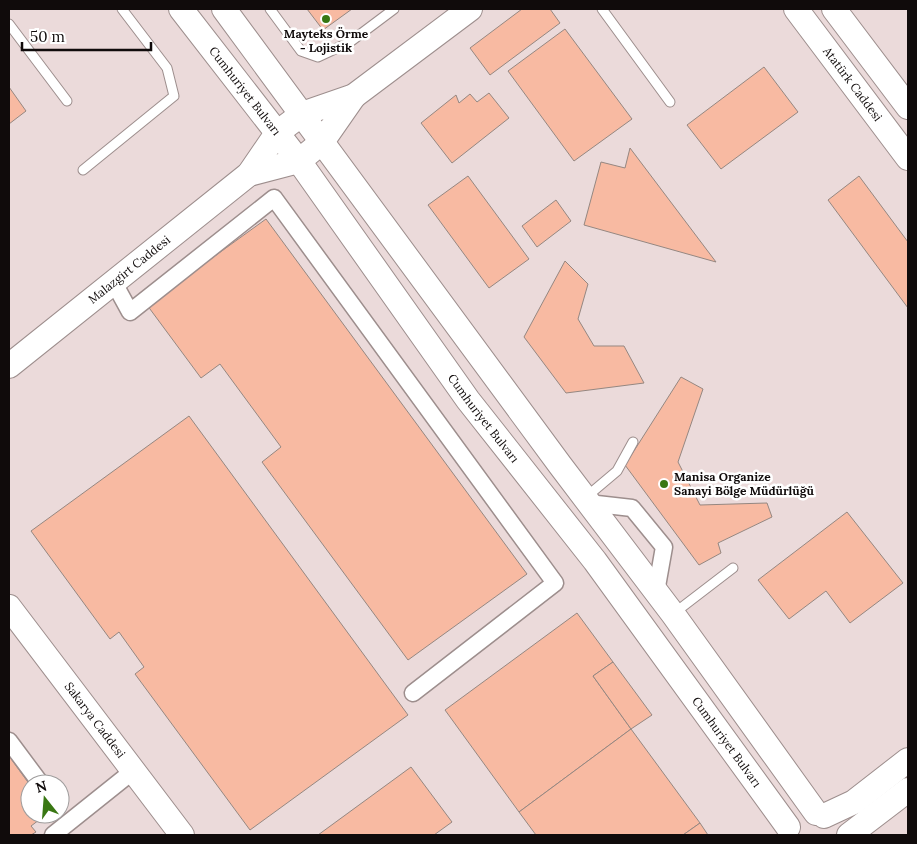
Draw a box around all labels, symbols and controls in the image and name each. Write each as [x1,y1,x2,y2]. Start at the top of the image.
marker: Mayteks Örme - Lojistik [320,13,332,25]
scale bar [22,20,151,52]
place label: Mayteks Örme - Lojistik [284,26,369,55]
text: 50 m [30,27,65,46]
street label: Atatürk Caddesi [819,43,886,124]
street label: Cumhuriyet Bulvarı [206,44,284,138]
street label: Malazgirt Caddesi [85,232,173,307]
street label: Cumhuriyet Bulvarı [445,371,523,466]
place label: Manisa Organize Sanayi Bölge Müdürlüğü [674,469,814,498]
marker: Manisa Organize Sanayi Bölge Müdürlüğü [658,478,670,490]
street label: Sakarya Caddesi [62,679,129,761]
street label: Cumhuriyet Bulvarı [689,694,765,790]
north arrow [20,774,70,824]
text: N [33,776,49,797]

